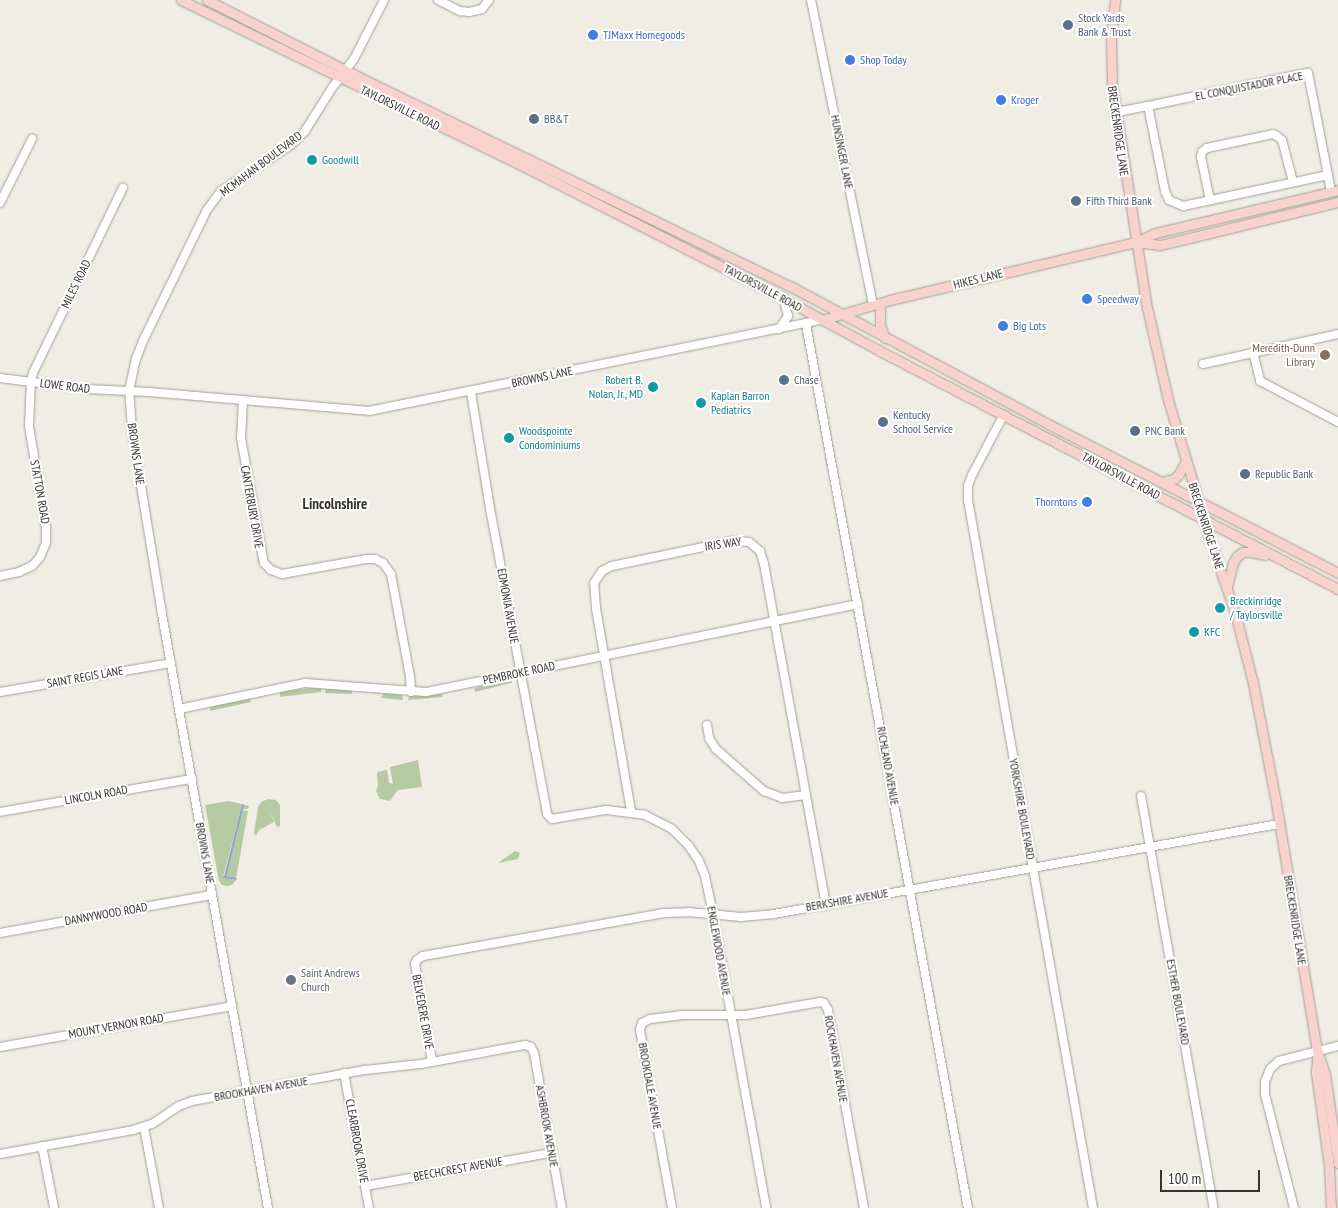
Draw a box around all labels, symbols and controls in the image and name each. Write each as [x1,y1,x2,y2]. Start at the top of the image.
place label: Stock Yards Bank & Trust [1078,11,1132,39]
marker: Stock Yards Bank & Trust [1062,19,1074,31]
place label: TJMaxx Homegoods [603,28,685,42]
marker: TJMaxx Homegoods [587,29,599,41]
place label: Shop Today [860,53,907,67]
marker: Shop Today [844,54,856,66]
street label: EL CONQUISTADOR PLACE [1194,68,1304,104]
street label: TAYLORSVILLE ROAD [358,83,442,133]
street label: BRECKENRIDGE LANE [1105,85,1131,177]
place label: Kroger [1011,93,1039,107]
marker: Kroger [995,94,1007,106]
place label: BB&T [544,112,569,126]
marker: BB&T [528,113,540,125]
street label: HUNSINGER LANE [828,114,856,190]
street label: MCMAHAN BOULEVARD [217,128,305,200]
place label: Goodwill [322,153,359,167]
marker: Goodwill [306,154,318,166]
place label: Fifth Third Bank [1086,194,1152,208]
marker: Fifth Third Bank [1070,195,1082,207]
street label: MILES ROAD [58,257,94,311]
street label: TAYLORSVILLE ROAD [721,261,805,315]
street label: HIKES LANE [952,266,1004,292]
place label: Speedway [1097,292,1139,306]
marker: Speedway [1081,293,1093,305]
place label: Big Lots [1013,319,1046,333]
marker: Big Lots [997,320,1009,332]
place label: Meredith-Dunn Library [1252,341,1315,369]
marker: Meredith-Dunn Library [1319,349,1331,361]
street label: BROWNS LANE [510,364,574,390]
place label: Robert B. Nolan, Jr., MD [587,373,643,401]
place label: Chase [794,373,819,387]
marker: Chase [778,374,790,386]
street label: LOWE ROAD [39,376,91,396]
marker: Robert B. Nolan, Jr., MD [647,381,659,393]
place label: Kaplan Barron Pediatrics [711,389,770,417]
marker: Kaplan Barron Pediatrics [695,397,707,409]
place label: Kentucky School Service [893,408,953,436]
marker: Kentucky School Service [877,416,889,428]
street label: BROWNS LANE [125,422,147,486]
place label: Woodspointe Condominiums [519,424,580,452]
place label: PNC Bank [1145,424,1185,438]
marker: PNC Bank [1129,425,1141,437]
marker: Woodspointe Condominiums [503,432,515,444]
street label: TAYLORSVILLE ROAD [1079,449,1163,503]
street label: STATTON ROAD [27,459,53,525]
street label: CANTERBURY DRIVE [238,464,266,550]
place label: Republic Bank [1255,467,1313,481]
marker: Republic Bank [1239,468,1251,480]
street label: BRECKENRIDGE LANE [1185,481,1227,571]
district label: Lincolnshire [303,495,367,513]
place label: Thorntons [1035,495,1077,509]
marker: Thorntons [1081,496,1093,508]
street label: IRIS WAY [704,534,742,554]
street label: EDMONIA AVENUE [494,567,522,645]
place label: Breckinridge / Taylorsville [1230,594,1283,622]
marker: Breckinridge / Taylorsville [1214,602,1226,614]
place label: KFC [1204,625,1220,639]
marker: KFC [1188,626,1200,638]
street label: PEMBROKE ROAD [482,658,556,688]
street label: SAINT REGIS LANE [46,663,124,691]
street label: RICHLAND AVENUE [874,725,902,807]
street label: YORKSHIRE BOULEVARD [1006,757,1038,861]
street label: LINCOLN ROAD [63,782,129,808]
street label: BROWNS LANE [193,821,217,885]
street label: BRECKENRIDGE LANE [1281,874,1309,966]
street label: BERKSHIRE AVENUE [804,886,890,914]
street label: DANNYWOOD ROAD [64,900,148,928]
street label: ENGLEWOOD AVENUE [704,905,734,997]
street label: ESTHER BOULEVARD [1163,958,1193,1046]
place label: Saint Andrews Church [301,966,360,994]
street label: BELVEDERE DRIVE [409,973,437,1051]
marker: Saint Andrews Church [285,974,297,986]
street label: MOUNT VERNON ROAD [67,1010,165,1042]
street label: ROCKHAVEN AVENUE [821,1014,851,1104]
street label: BROOKDALE AVENUE [635,1041,665,1131]
street label: BROOKHAVEN AVENUE [213,1074,309,1104]
street label: ASHBROOK AVENUE [533,1084,561,1168]
street label: CLEARBROOK DRIVE [343,1098,371,1184]
street label: BEECHCREST AVENUE [412,1154,504,1184]
scale bar [1163,1160,1263,1192]
text: 100 m [1168,1169,1201,1188]

